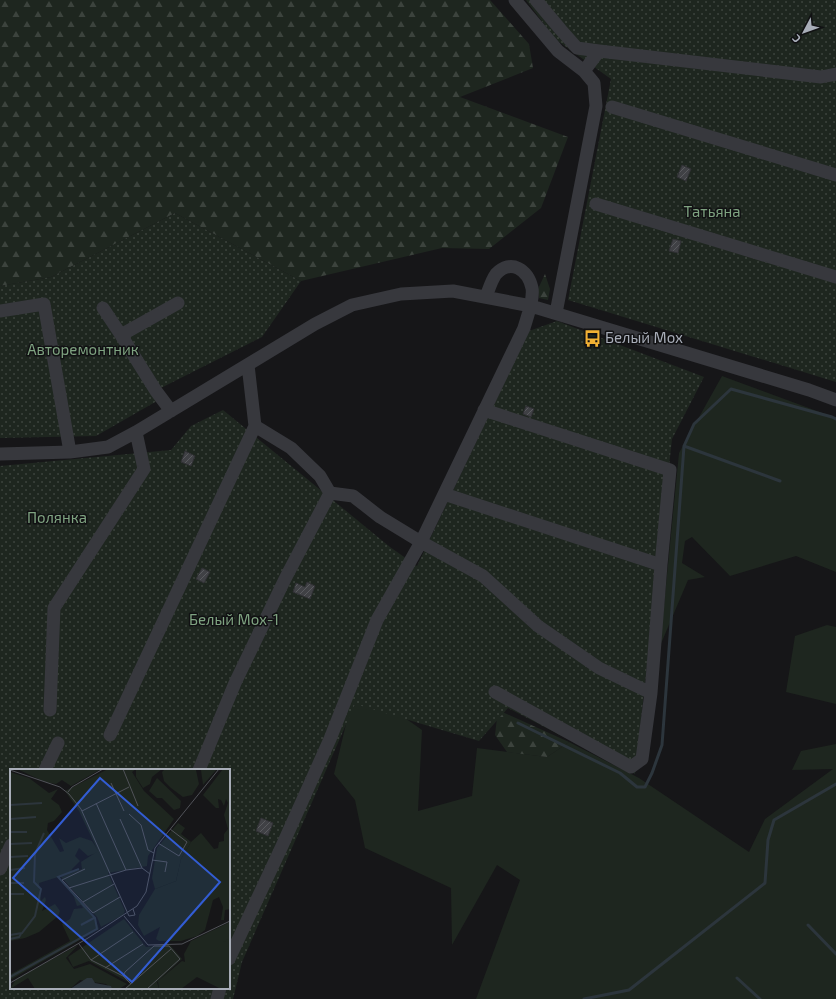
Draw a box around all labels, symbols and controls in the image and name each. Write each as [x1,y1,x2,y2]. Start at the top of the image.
north arrow [784,12,824,52]
text: С [789,32,803,46]
park label: Татьяна [683,202,741,220]
bus stop icon: Белый Мох [582,328,602,348]
place label: Белый Мох [605,328,683,346]
park label: Авторемонтник [27,340,139,358]
park label: Полянка [27,508,87,526]
park label: Белый Мох-1 [189,610,279,628]
inset map [10,769,230,989]

